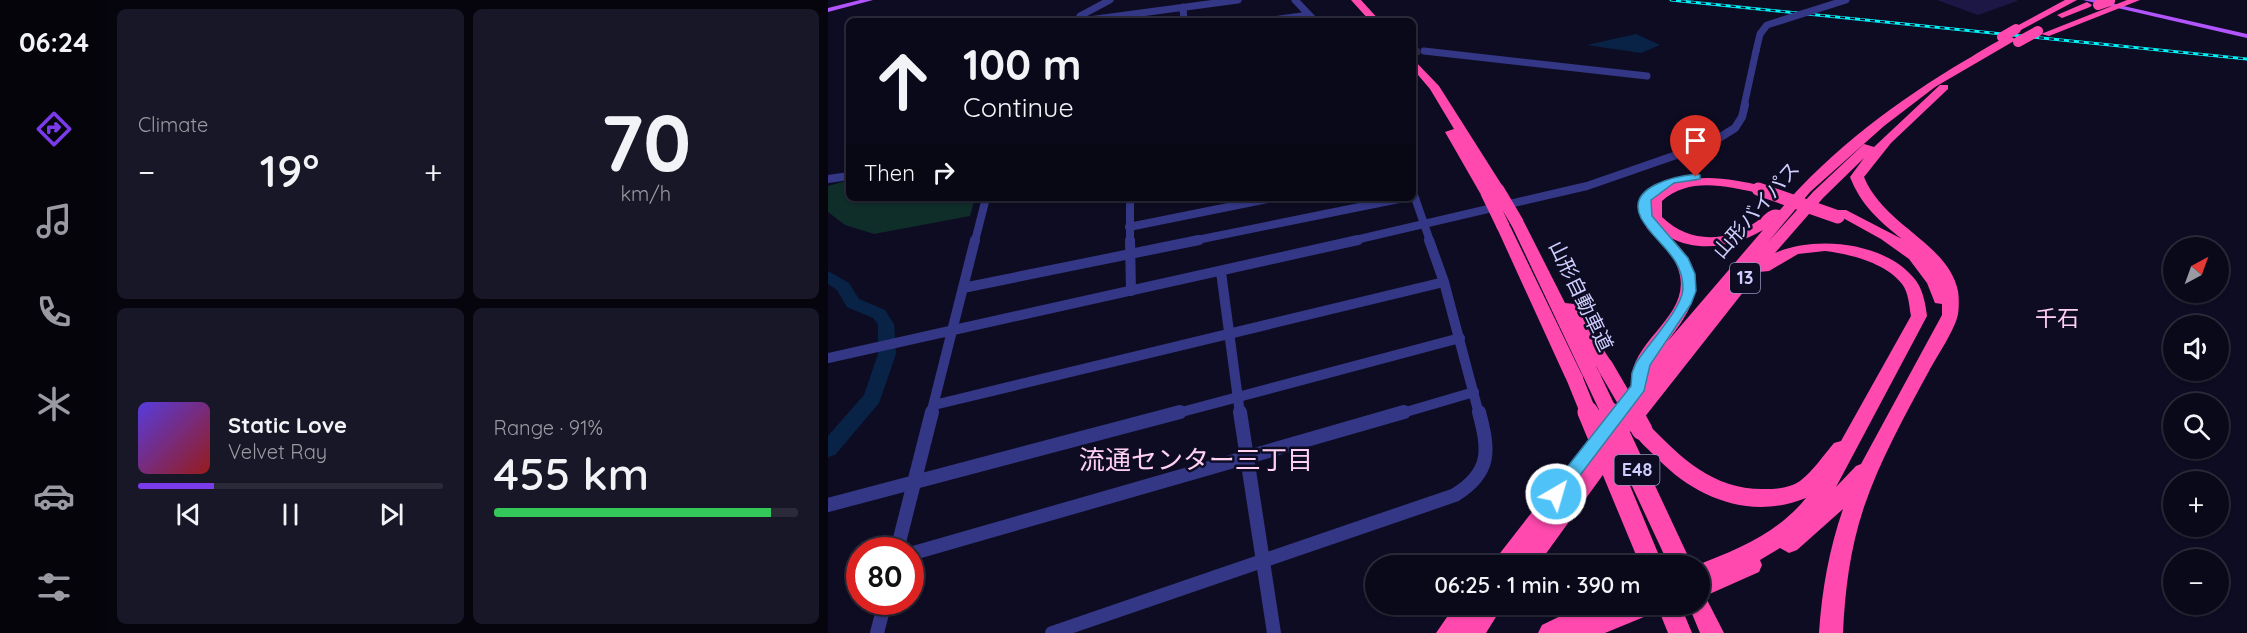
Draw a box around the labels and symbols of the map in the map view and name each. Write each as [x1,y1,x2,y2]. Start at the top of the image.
pin [1670,115,1721,177]
street label: 山形バイパス [1707,156,1804,263]
street label: 山形自動車道 [1544,236,1619,355]
north arrow [2163,237,2229,303]
road number: 13 [1730,263,1760,293]
district label: 千石 [2035,304,2079,332]
district label: 流通センター三丁目 [1079,443,1313,476]
road number: E48 [1614,455,1660,485]
position arrow [1524,462,1588,526]
speed limit sign: 80 [846,537,924,615]

